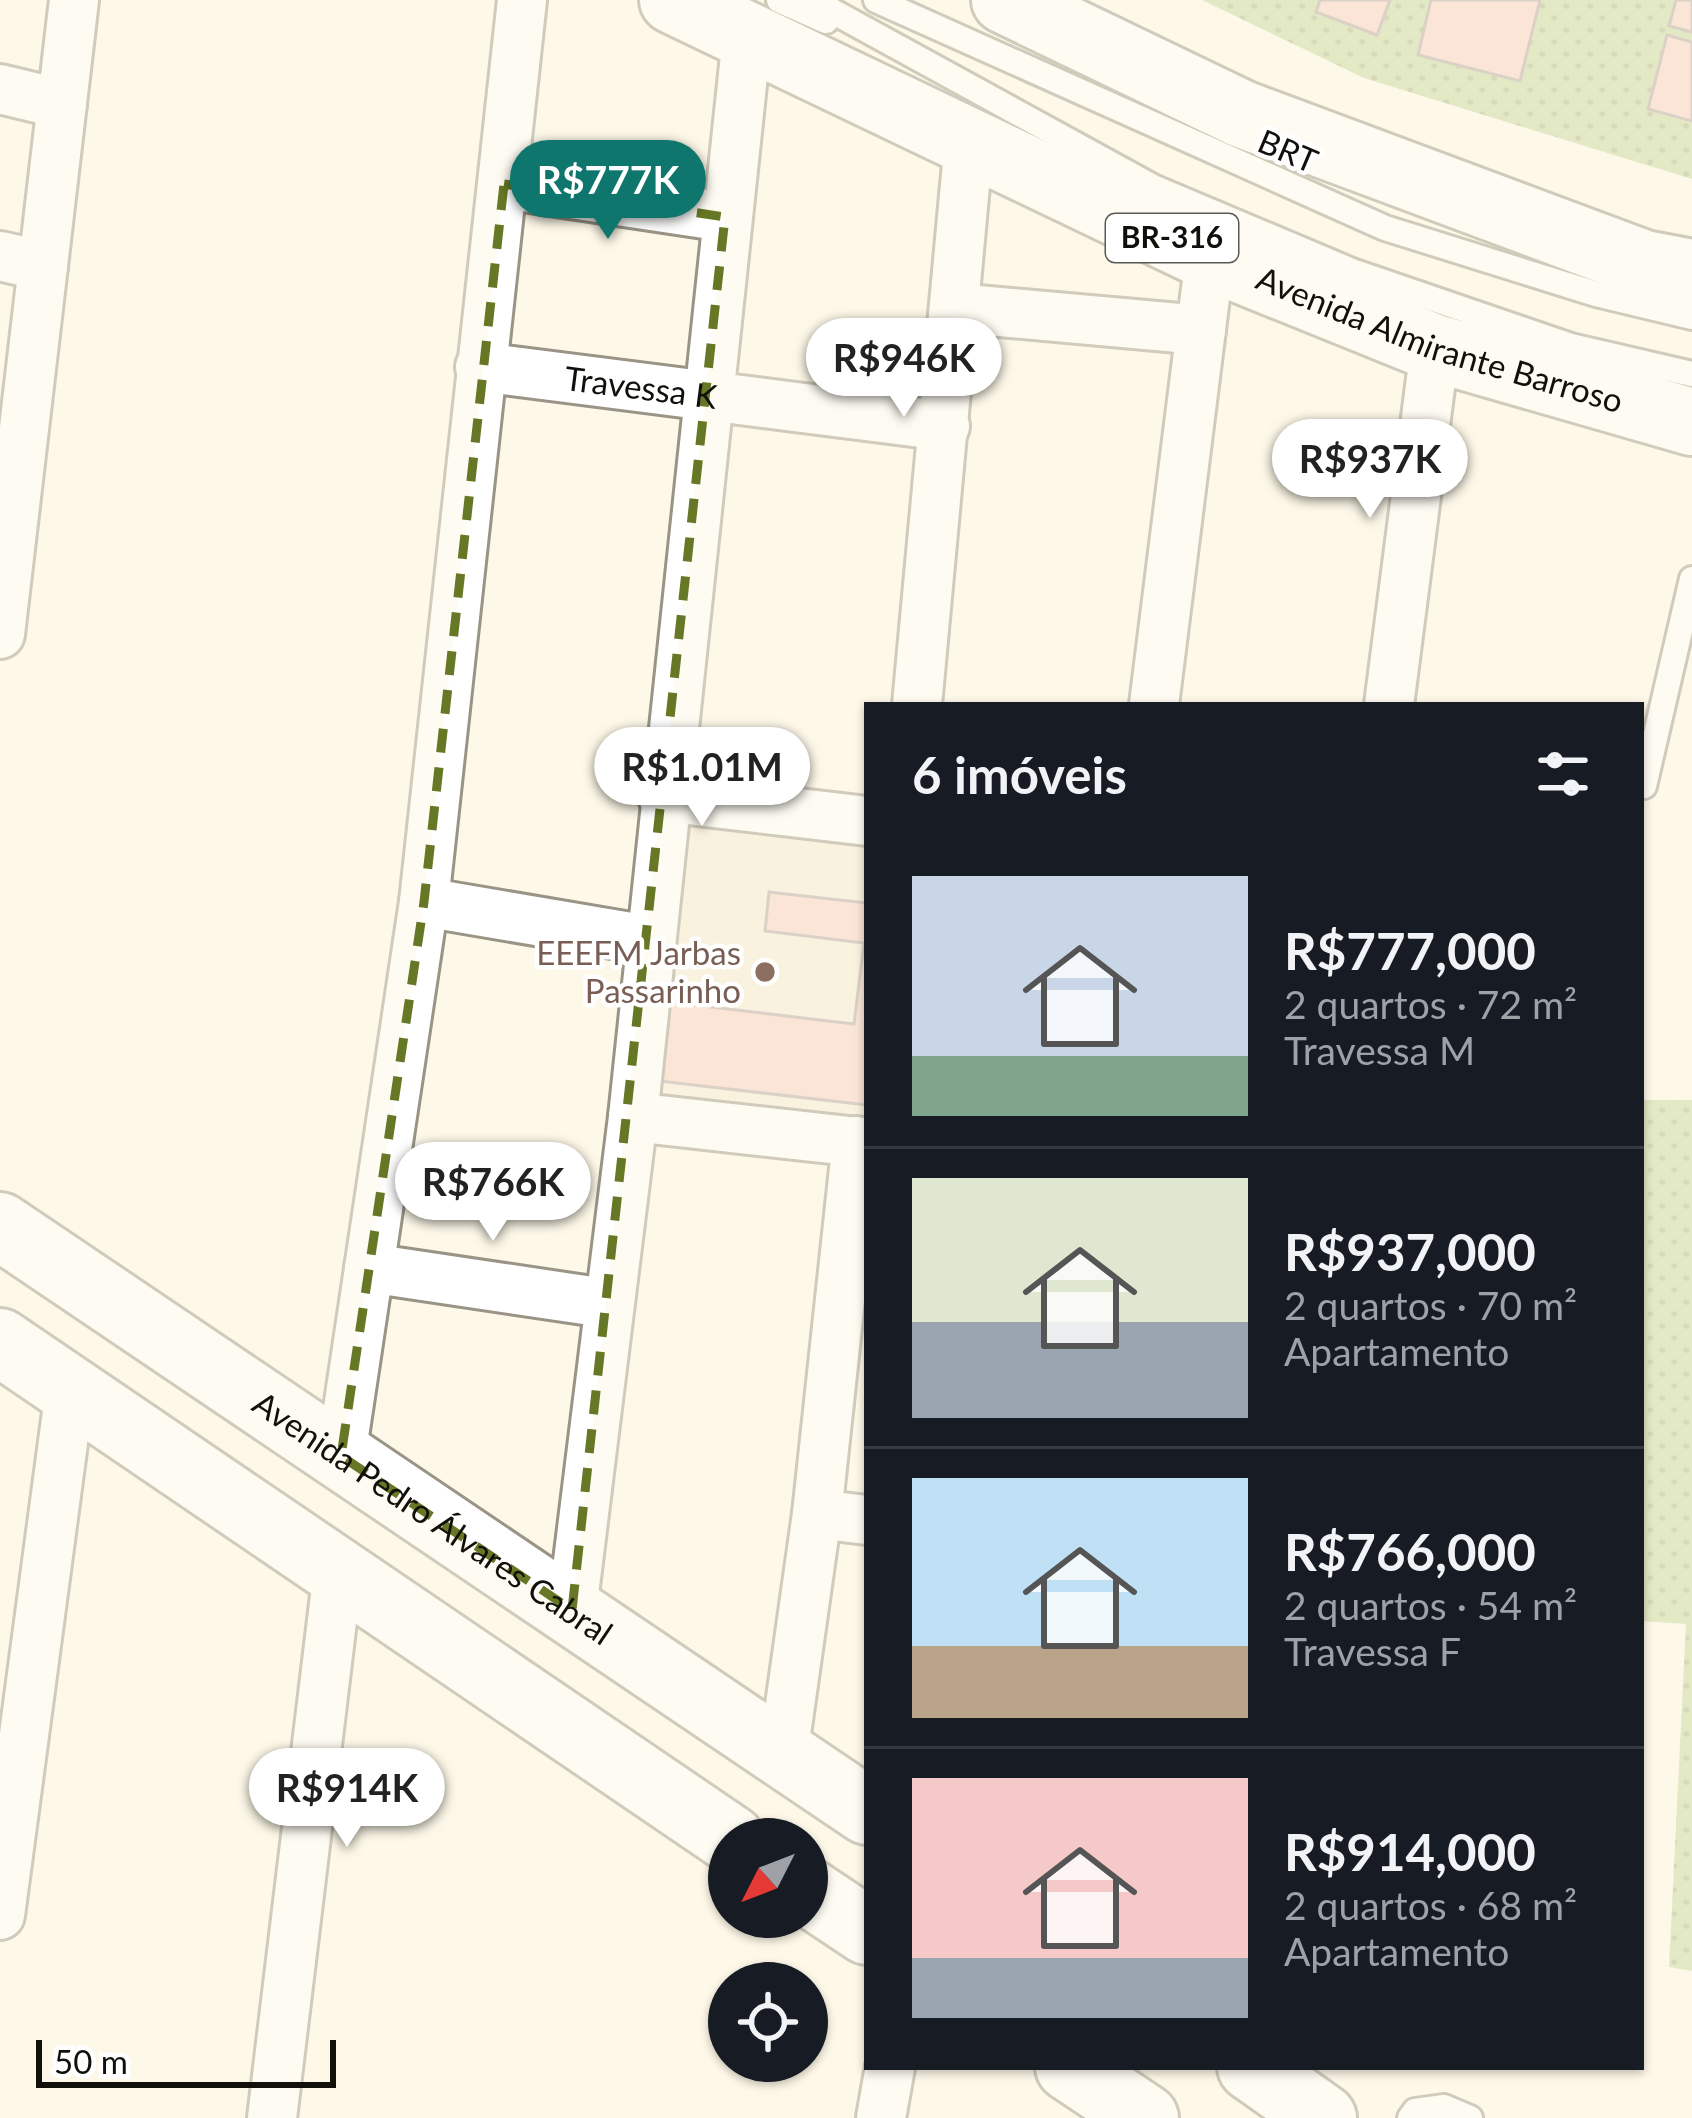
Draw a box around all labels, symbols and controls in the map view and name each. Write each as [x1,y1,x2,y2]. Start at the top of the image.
street label: BRT [1253,120,1325,181]
pin: R$777K [510,140,706,242]
text: R$777K [537,156,679,202]
road number: BR-316 [1106,214,1238,262]
street label: Avenida Almirante Barroso [1251,257,1628,420]
pin: R$946K [806,318,1002,420]
text: R$946K [833,334,975,380]
street label: Travessa K [562,357,719,416]
pin: R$937K [1272,419,1468,521]
text: R$937K [1299,435,1441,481]
pin: R$1.01M [591,727,813,829]
icon: filters [1530,741,1596,807]
text: R$1.01M [621,743,783,789]
text: 6 imóveis [912,744,1127,805]
text: R$777,000 [1284,920,1536,981]
icon: home [1008,924,1152,1068]
place label: EEEFM Jarbas Passarinho [536,932,741,1010]
marker: EEEFM Jarbas Passarinho [752,959,778,985]
text: 2 quartos · 72 m² [1284,981,1577,1027]
text: Travessa M [1284,1027,1475,1073]
pin: R$766K [395,1142,591,1244]
text: R$766K [422,1158,564,1204]
text: R$937,000 [1284,1221,1536,1282]
icon: home [1008,1226,1152,1370]
text: 2 quartos · 70 m² [1284,1282,1577,1328]
text: Apartamento [1284,1328,1509,1374]
street label: Avenida Pedro Álvares Cabral [246,1382,620,1652]
text: R$766,000 [1284,1521,1536,1582]
icon: home [1008,1526,1152,1670]
text: 2 quartos · 54 m² [1284,1582,1577,1628]
text: Travessa F [1284,1628,1461,1674]
pin: R$914K [249,1748,445,1850]
text: R$914K [276,1764,418,1810]
north arrow [708,1818,828,1938]
map controls [708,1818,828,2082]
text: R$914,000 [1284,1821,1536,1882]
icon: home [1008,1826,1152,1970]
text: 2 quartos · 68 m² [1284,1882,1577,1928]
text: Apartamento [1284,1928,1509,1974]
button: locate [708,1962,828,2082]
scale bar [36,2034,336,2087]
text: 50 m [54,2041,128,2081]

